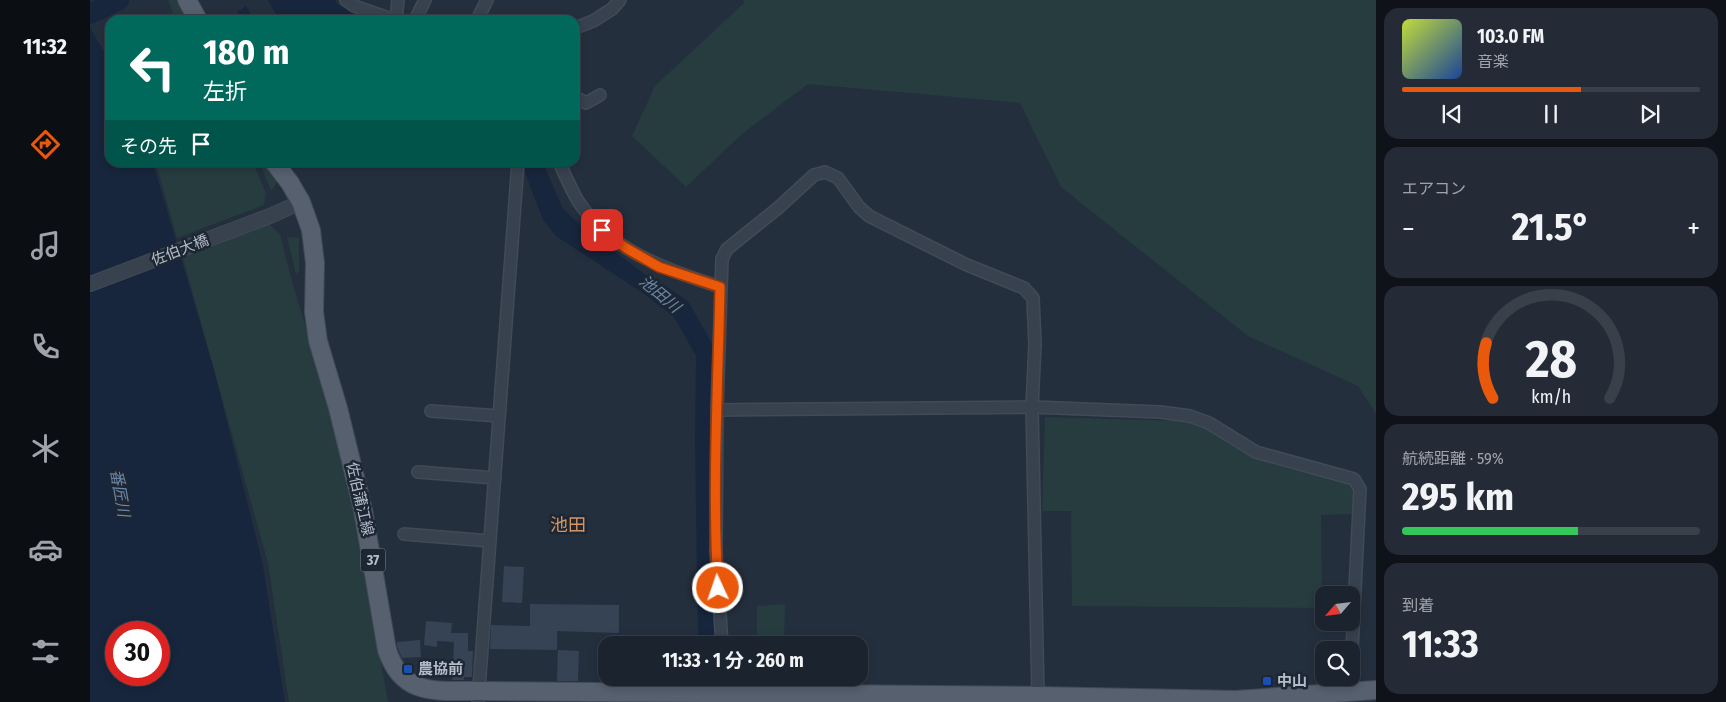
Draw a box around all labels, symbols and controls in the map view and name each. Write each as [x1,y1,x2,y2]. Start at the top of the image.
text: 103.0 FM [1477,25,1544,48]
text: 180 m [203,31,289,73]
text: 11:32 [23,33,67,60]
icon: left [120,35,185,100]
text: 音楽 [1477,52,1509,71]
text: 左折 [203,78,247,105]
icon: previous [1438,100,1466,128]
icon: pause [1537,100,1565,128]
icon: next [1636,100,1664,128]
icon: directions [28,127,63,162]
icon: arrive [187,130,215,158]
text: その先 [120,135,177,158]
text: エアコン [1402,179,1466,198]
text: 21.5° [1512,204,1590,250]
pin [581,209,623,251]
text: − [1402,212,1415,245]
text: + [1687,212,1700,245]
icon: arrive [588,216,616,244]
icon: music [28,228,63,263]
street label: 佐伯大橋 [149,231,211,269]
water label: 池田川 [636,271,686,318]
text: 28 [1524,328,1577,391]
icon: phone [28,329,63,364]
text: km/h [1531,386,1571,408]
icon: climate [28,431,63,466]
text: 航続距離 · 59% [1402,449,1504,468]
street label: 佐伯蒲江線 [343,460,377,538]
water label: 番匠川 [106,468,134,520]
text: 295 km [1402,474,1514,520]
district label: 池田 [550,514,586,536]
icon: car [28,532,63,567]
road number: 37 [360,548,386,572]
position arrow [691,561,743,613]
north arrow [1315,586,1360,631]
map controls [1315,586,1360,686]
text: 到着 [1402,596,1434,615]
speed limit sign: 30 [105,621,170,686]
text: 11:33 [1402,621,1479,667]
icon: filters [28,634,63,669]
button: search [1315,641,1360,686]
text: 11:33 · 1 分 · 260 m [662,649,804,672]
place label: 農協前 [418,660,463,678]
marker: 農協前 [402,663,414,675]
place label: 中山 [1277,672,1307,690]
marker: 中山 [1261,675,1273,687]

